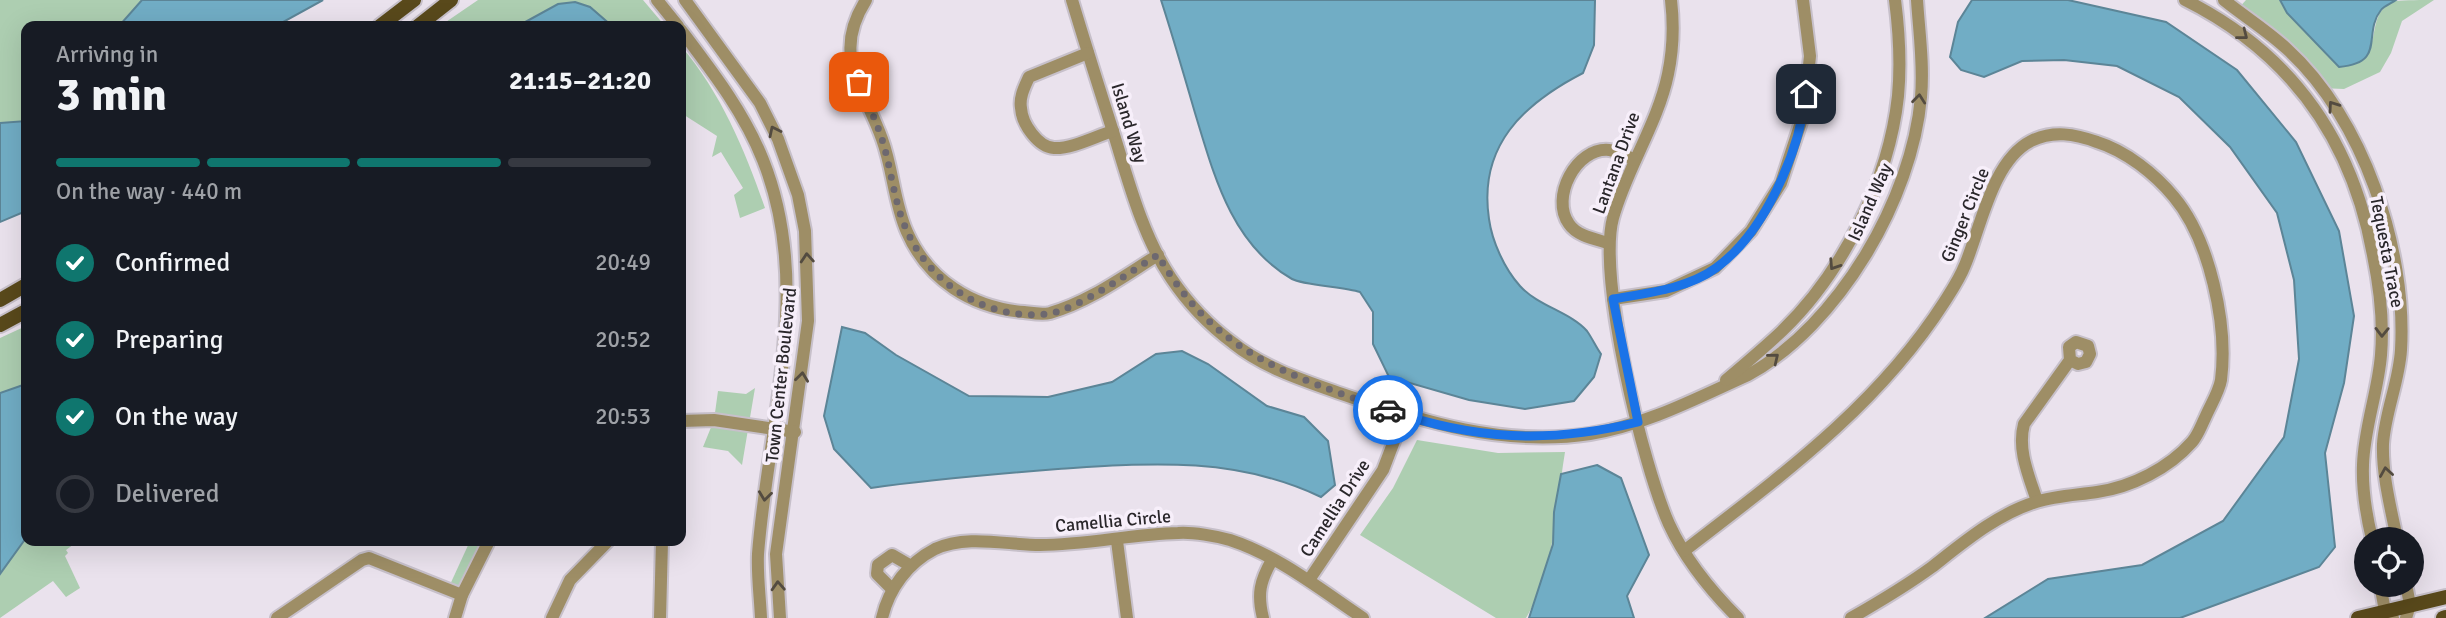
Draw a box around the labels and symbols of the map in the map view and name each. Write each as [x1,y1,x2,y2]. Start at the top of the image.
one-way arrow [2235,27,2248,39]
pin [829,52,889,112]
pin [1776,64,1836,124]
street label: Island Way [1106,80,1152,166]
one-way arrow [1912,93,1927,105]
one-way arrow [2329,101,2341,114]
street label: Lantana Drive [1587,109,1645,217]
one-way arrow [768,126,782,138]
street label: Island Way [1843,159,1897,244]
street label: Ginger Circle [1936,165,1994,265]
street label: Tequesta Trace [2365,194,2409,310]
one-way arrow [800,252,815,263]
one-way arrow [1829,257,1842,270]
street label: Town Center Boulevard [761,286,801,464]
one-way arrow [2374,328,2390,338]
one-way arrow [1765,354,1778,366]
one-way arrow [794,371,809,382]
courier [1353,375,1423,445]
street label: Camellia Drive [1295,455,1375,561]
one-way arrow [2378,466,2393,478]
one-way arrow [758,491,773,502]
street label: Camellia Circle [1054,505,1172,537]
one-way arrow [771,580,786,591]

